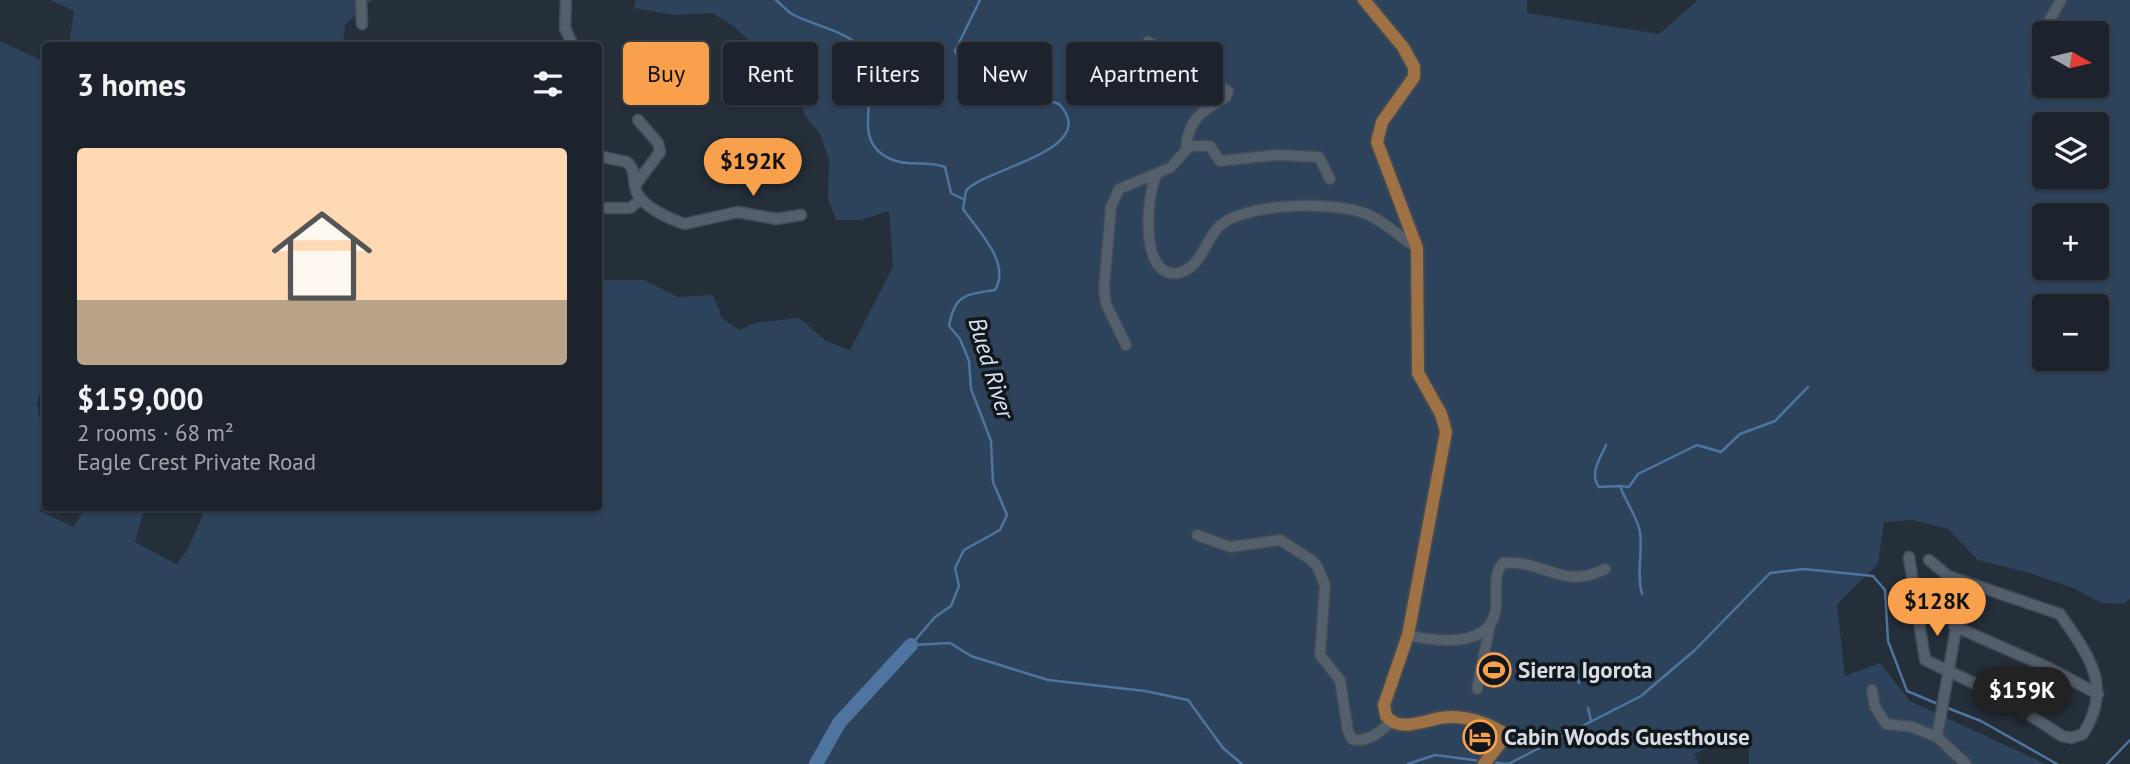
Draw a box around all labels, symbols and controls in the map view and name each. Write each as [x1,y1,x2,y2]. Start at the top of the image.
north arrow [2032,21,2109,98]
map controls [2032,21,2109,371]
chip: Buy [623,42,709,105]
chip: Rent [723,42,818,105]
chip: Filters [832,42,944,105]
chip: New [958,42,1052,105]
chip: Apartment [1066,42,1223,105]
text: 3 homes [77,65,186,104]
icon: filters [529,65,567,103]
button: layers [2032,112,2109,189]
pin: $192K [704,138,802,198]
text: $192K [720,146,786,175]
icon: home [259,193,385,319]
button: + [2032,203,2109,280]
button: − [2032,294,2109,371]
water label: Bued River [961,314,1022,424]
text: $159,000 [77,379,204,418]
text: 2 rooms · 68 m² [77,418,234,447]
text: Eagle Crest Private Road [77,447,316,476]
pin: $128K [1888,578,1986,638]
text: $128K [1904,586,1970,615]
sports icon: Sierra Igorota [1475,651,1513,689]
place label: Sierra Igorota [1518,655,1653,684]
pin: $159K [1973,668,2071,727]
text: $159K [1989,675,2055,704]
hotel icon: Cabin Woods Guesthouse [1461,718,1499,756]
place label: Cabin Woods Guesthouse [1504,722,1750,751]

